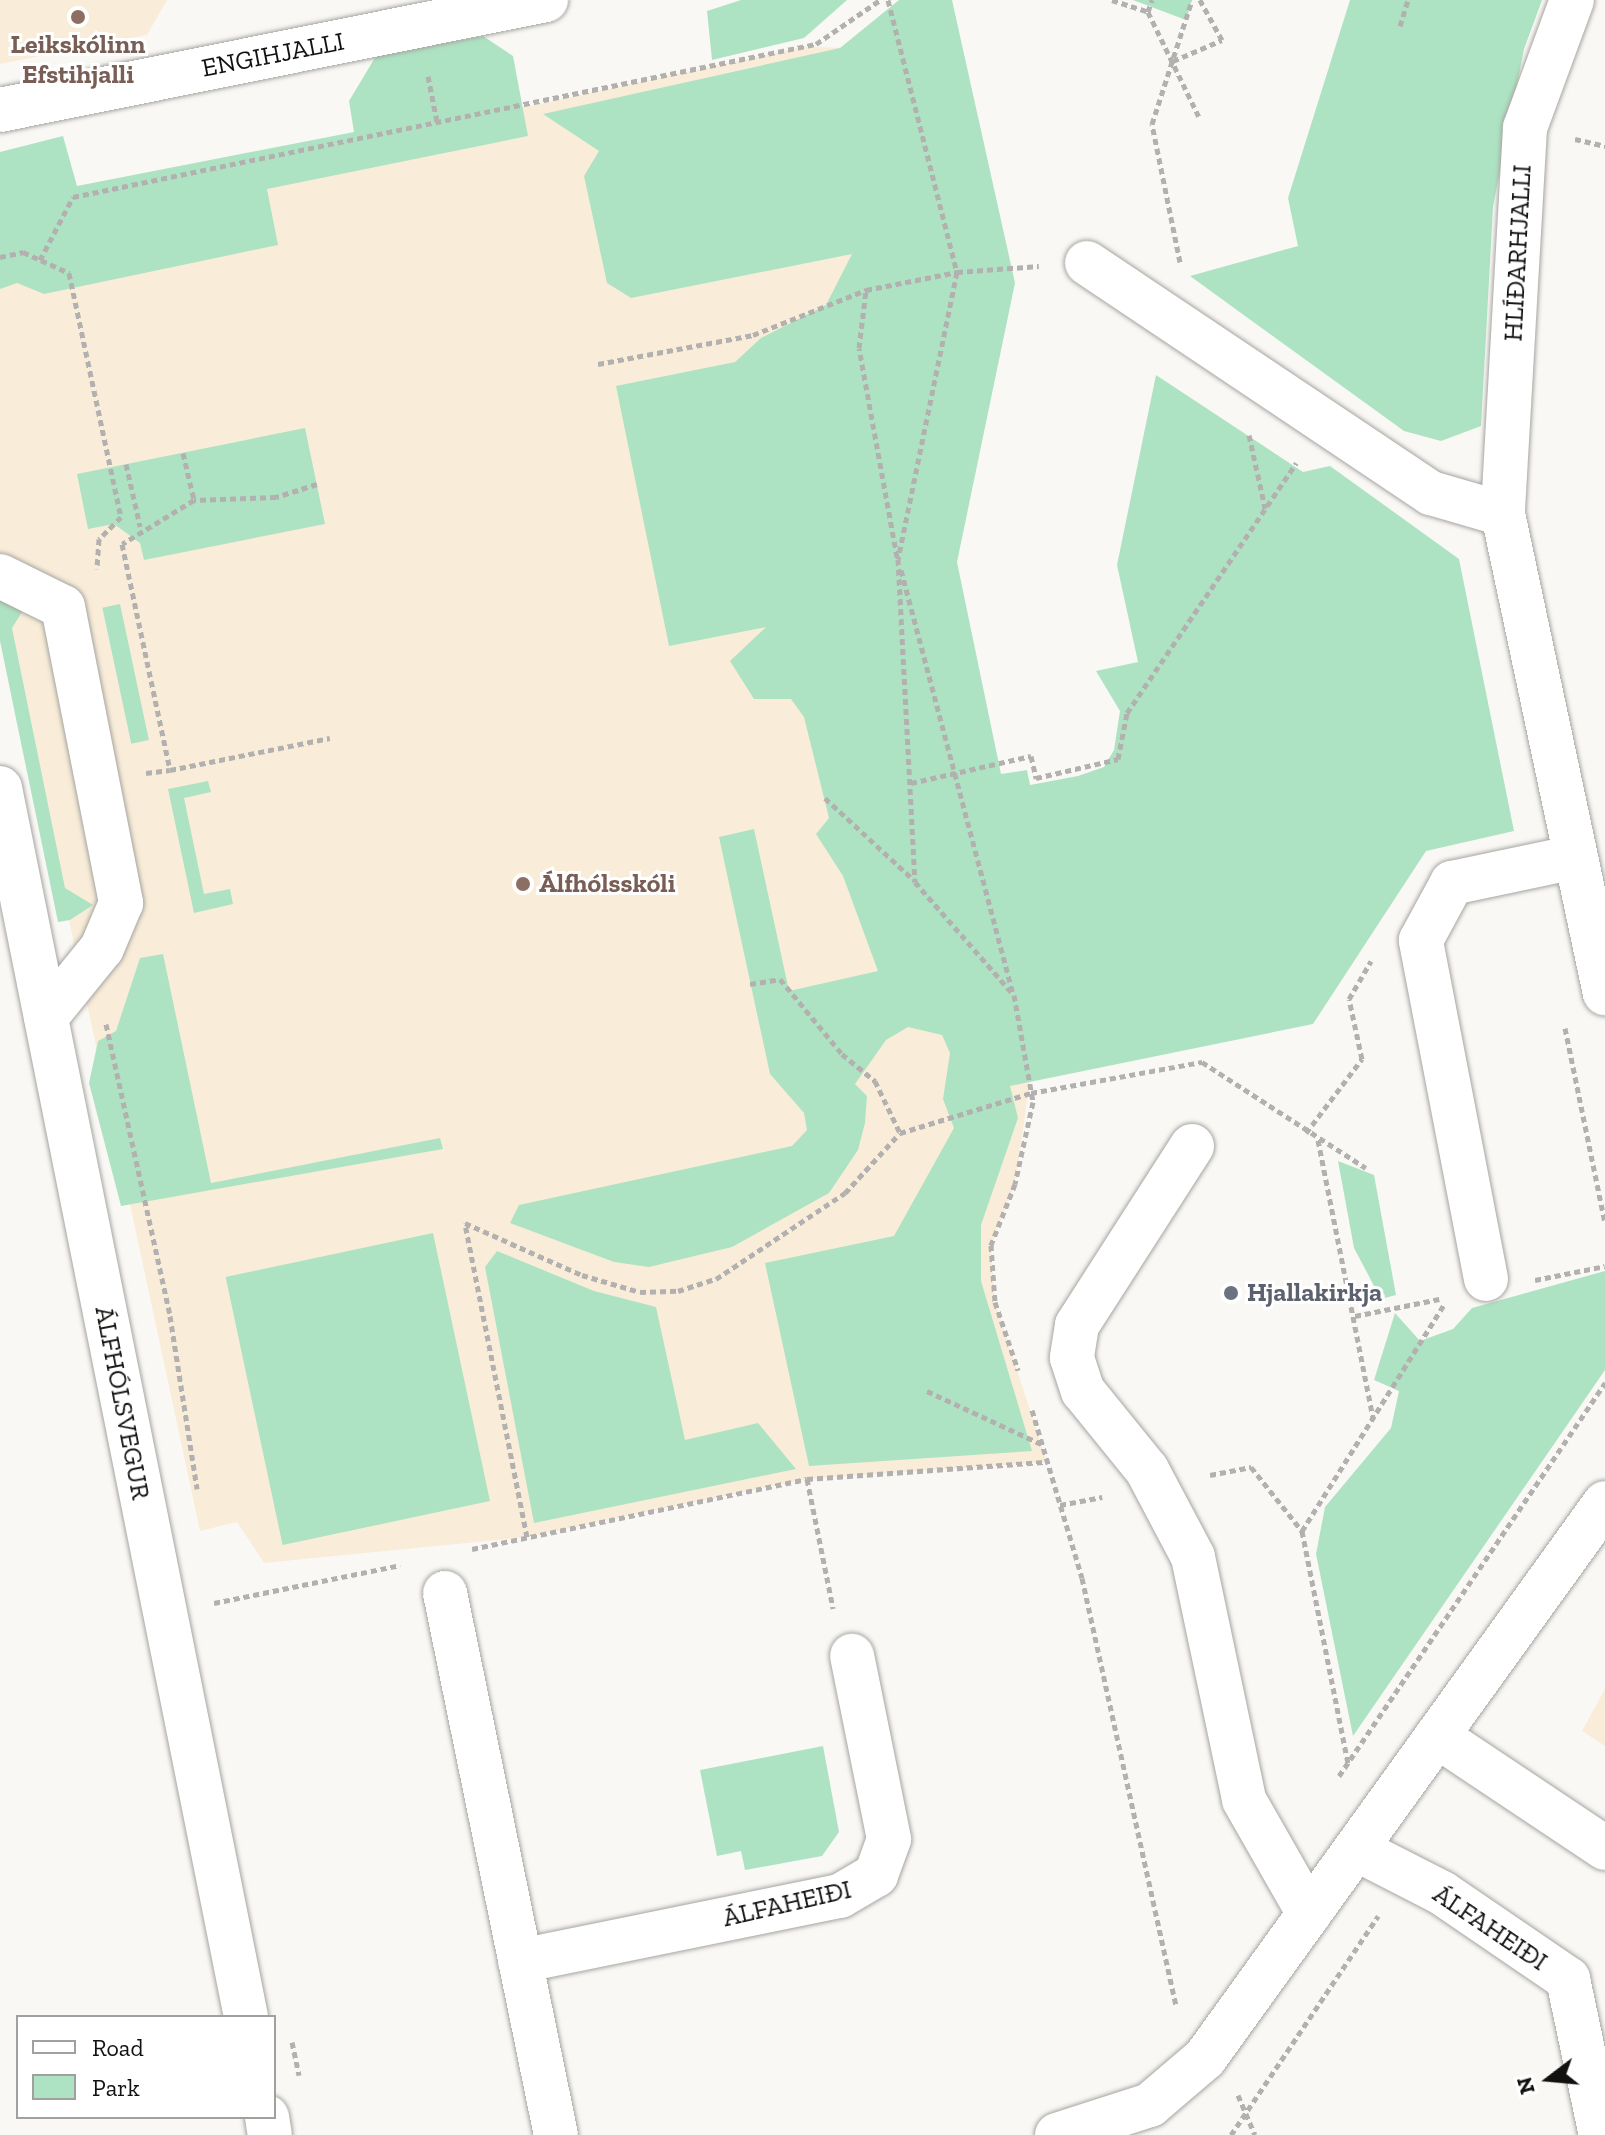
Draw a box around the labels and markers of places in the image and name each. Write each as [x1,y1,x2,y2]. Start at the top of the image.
marker: Leikskólinn Efstihjalli [69,8,87,26]
place label: Leikskólinn Efstihjalli [11,29,145,90]
place label: Álfhólsskóli [539,868,675,900]
marker: Álfhólsskóli [514,875,532,893]
place label: Hjallakirkja [1247,1277,1382,1309]
marker: Hjallakirkja [1222,1284,1240,1302]

